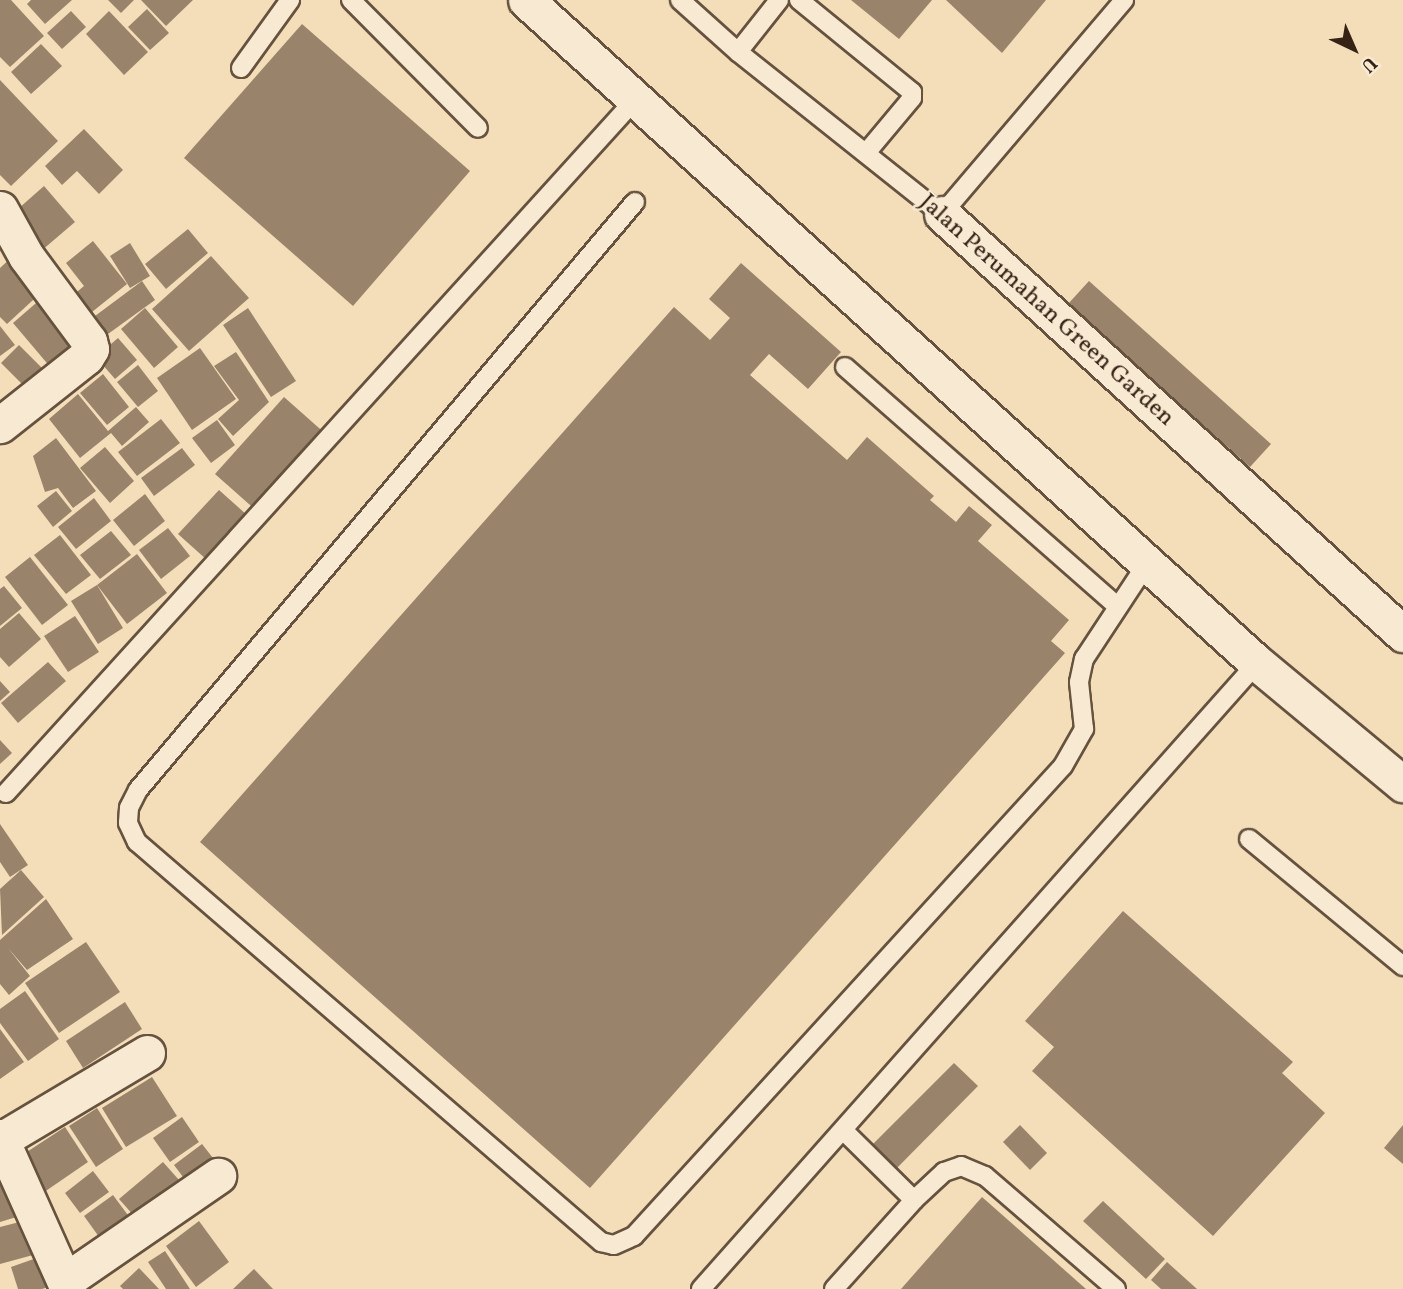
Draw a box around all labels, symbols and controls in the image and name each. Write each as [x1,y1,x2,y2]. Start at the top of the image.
north arrow [1319,14,1389,84]
text: U [1355,50,1382,78]
street label: Jalan Perumahan Green Garden [912,189,1180,433]

